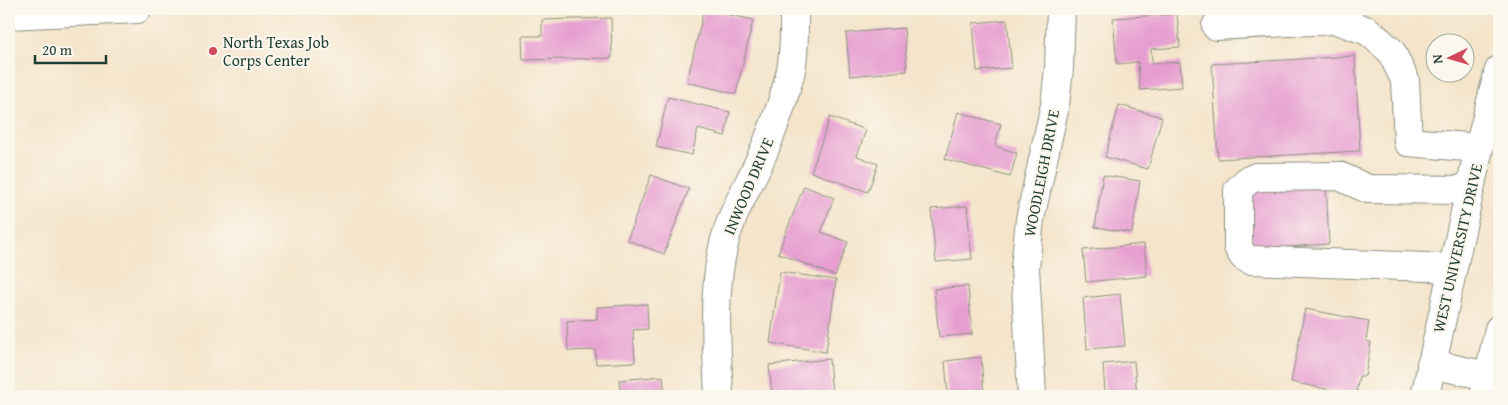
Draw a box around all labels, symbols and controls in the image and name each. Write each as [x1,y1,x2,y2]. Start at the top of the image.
place label: North Texas Job Corps Center [223,30,329,72]
scale bar [35,32,106,64]
north arrow [1426,32,1476,82]
text: 20 m [42,39,73,60]
marker: North Texas Job Corps Center [207,45,219,57]
text: N [1427,53,1447,65]
street label: WOODLEIGH DRIVE [1017,107,1065,239]
street label: INWOOD DRIVE [717,134,779,238]
street label: WEST UNIVERSITY DRIVE [1426,161,1488,335]

